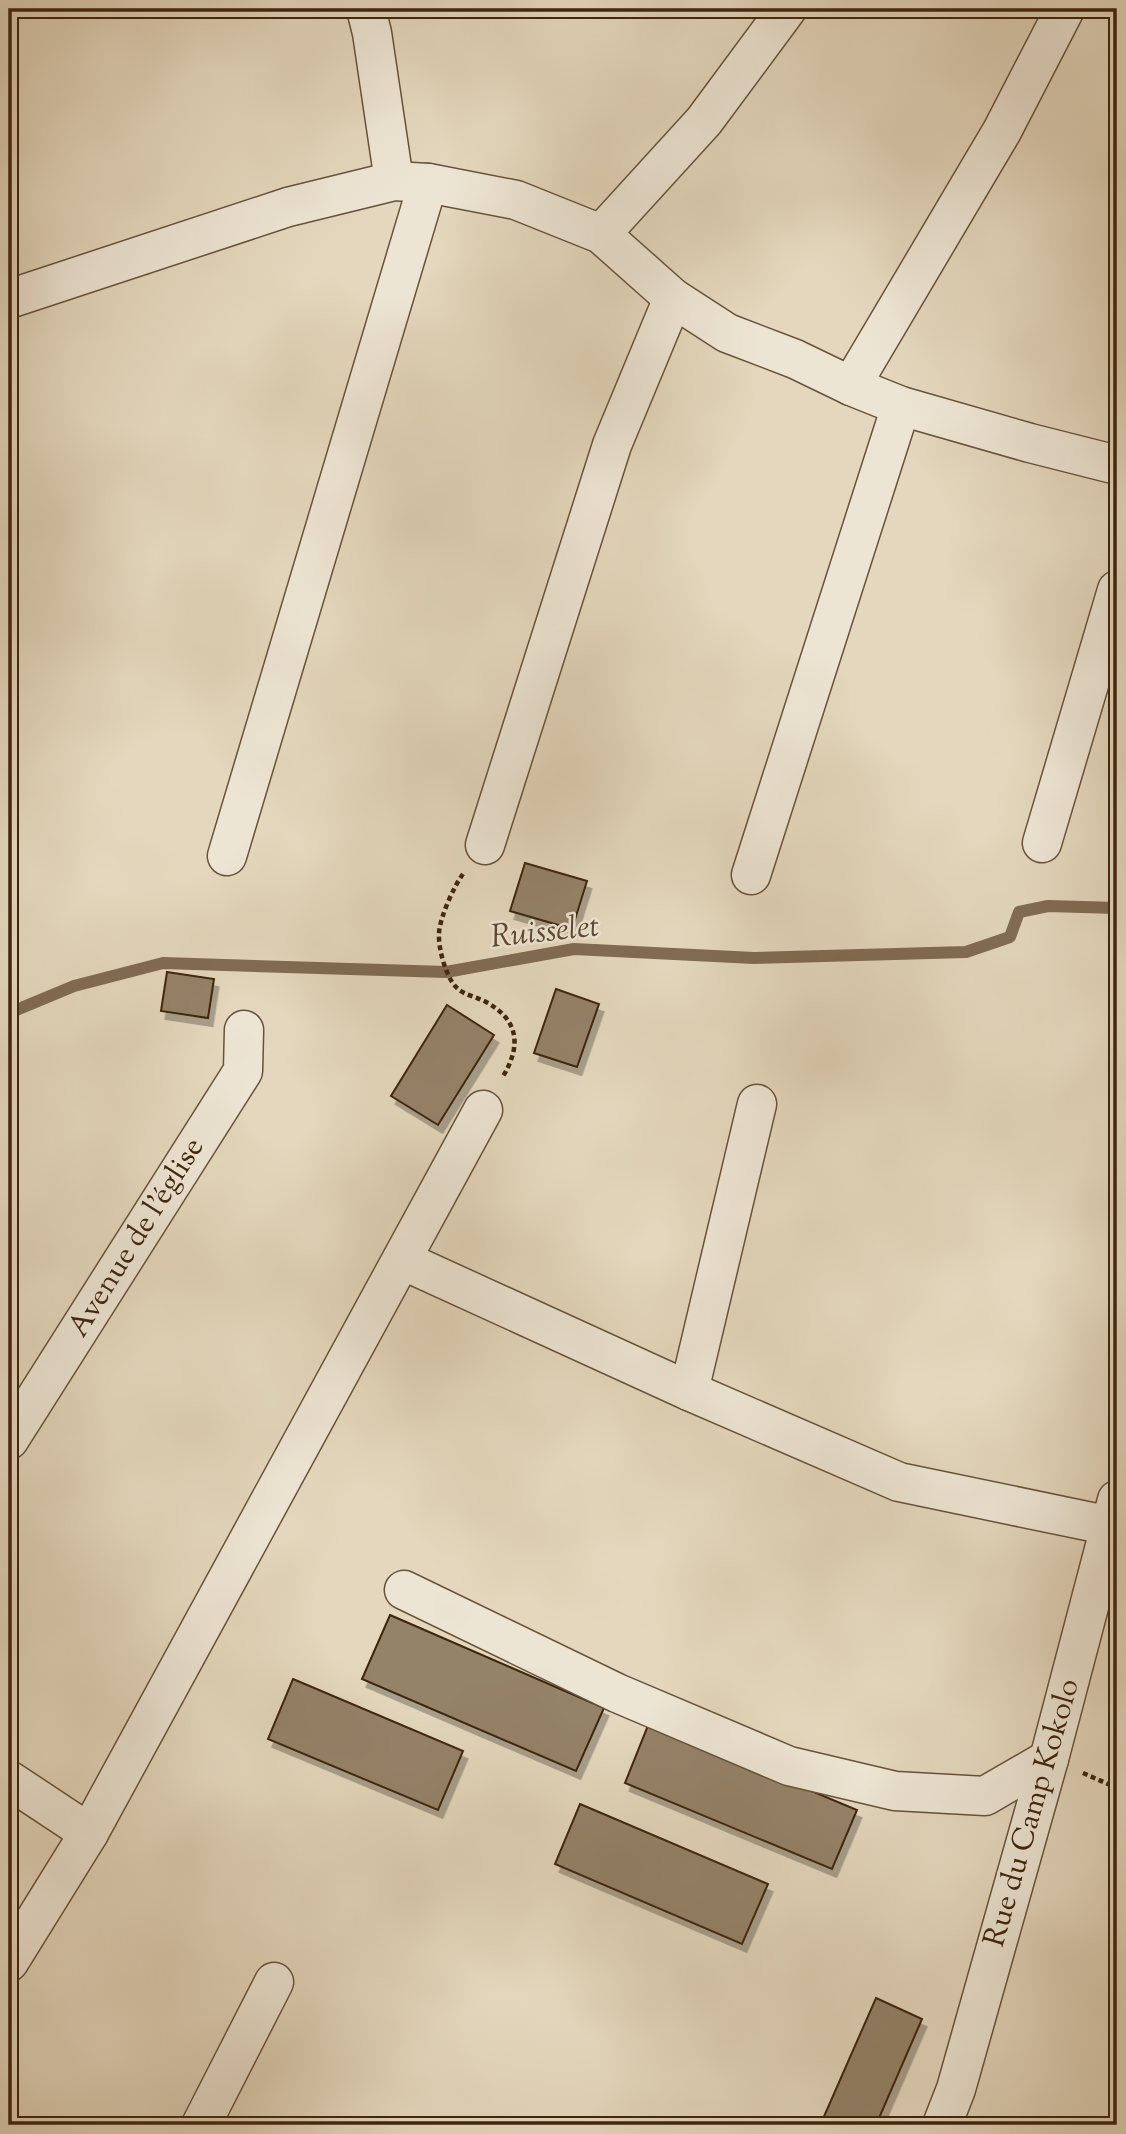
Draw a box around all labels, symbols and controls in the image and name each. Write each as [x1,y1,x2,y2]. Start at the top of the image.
water label: Ruisselet [488,904,602,962]
street label: Avenue de l'église [58,1130,216,1346]
street label: Rue du Camp Kokolo [974,1674,1092,1952]

